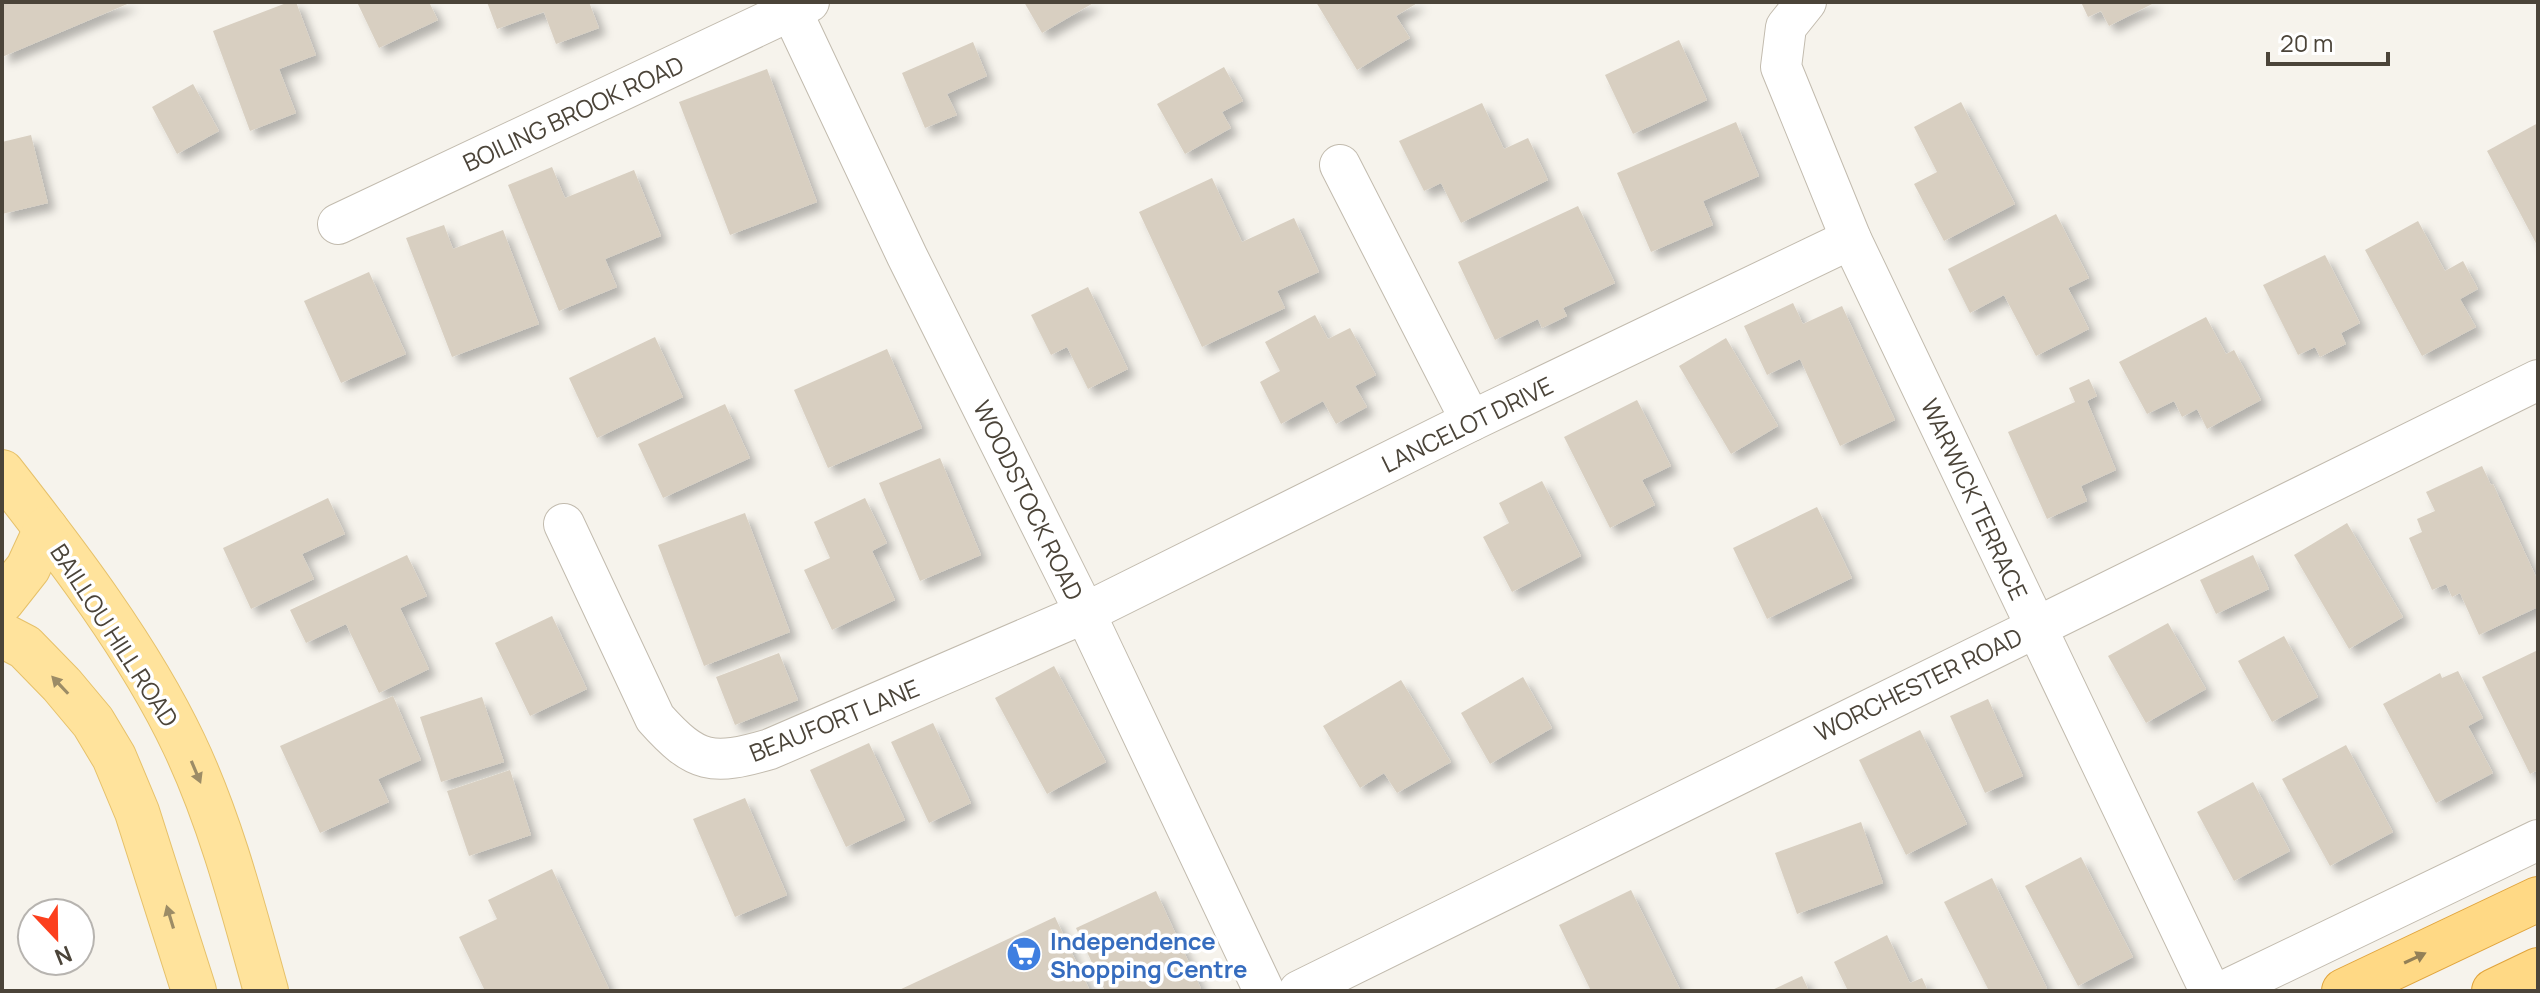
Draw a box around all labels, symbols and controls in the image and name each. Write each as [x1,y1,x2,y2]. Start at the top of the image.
scale bar [2268,16,2388,66]
text: 20 m [2280,26,2333,59]
street label: BOILING BROOK ROAD [457,47,689,179]
street label: LANCELOT DRIVE [1376,368,1558,480]
street label: WARWICK TERRACE [1914,393,2036,605]
street label: WOODSTOCK ROAD [966,395,1092,605]
street label: BAILLOU HILL ROAD [43,537,187,733]
street label: WORCHESTER ROAD [1809,619,2027,749]
street label: BEAUFORT LANE [744,671,924,769]
one-way arrow [52,675,70,694]
one-way arrow [190,760,203,784]
north arrow [16,897,96,977]
one-way arrow [164,904,176,928]
place label: Independence Shopping Centre [1050,924,1248,985]
supermarket icon: Independence Shopping Centre [1005,935,1043,973]
text: N [51,939,76,972]
one-way arrow [2403,951,2426,964]

